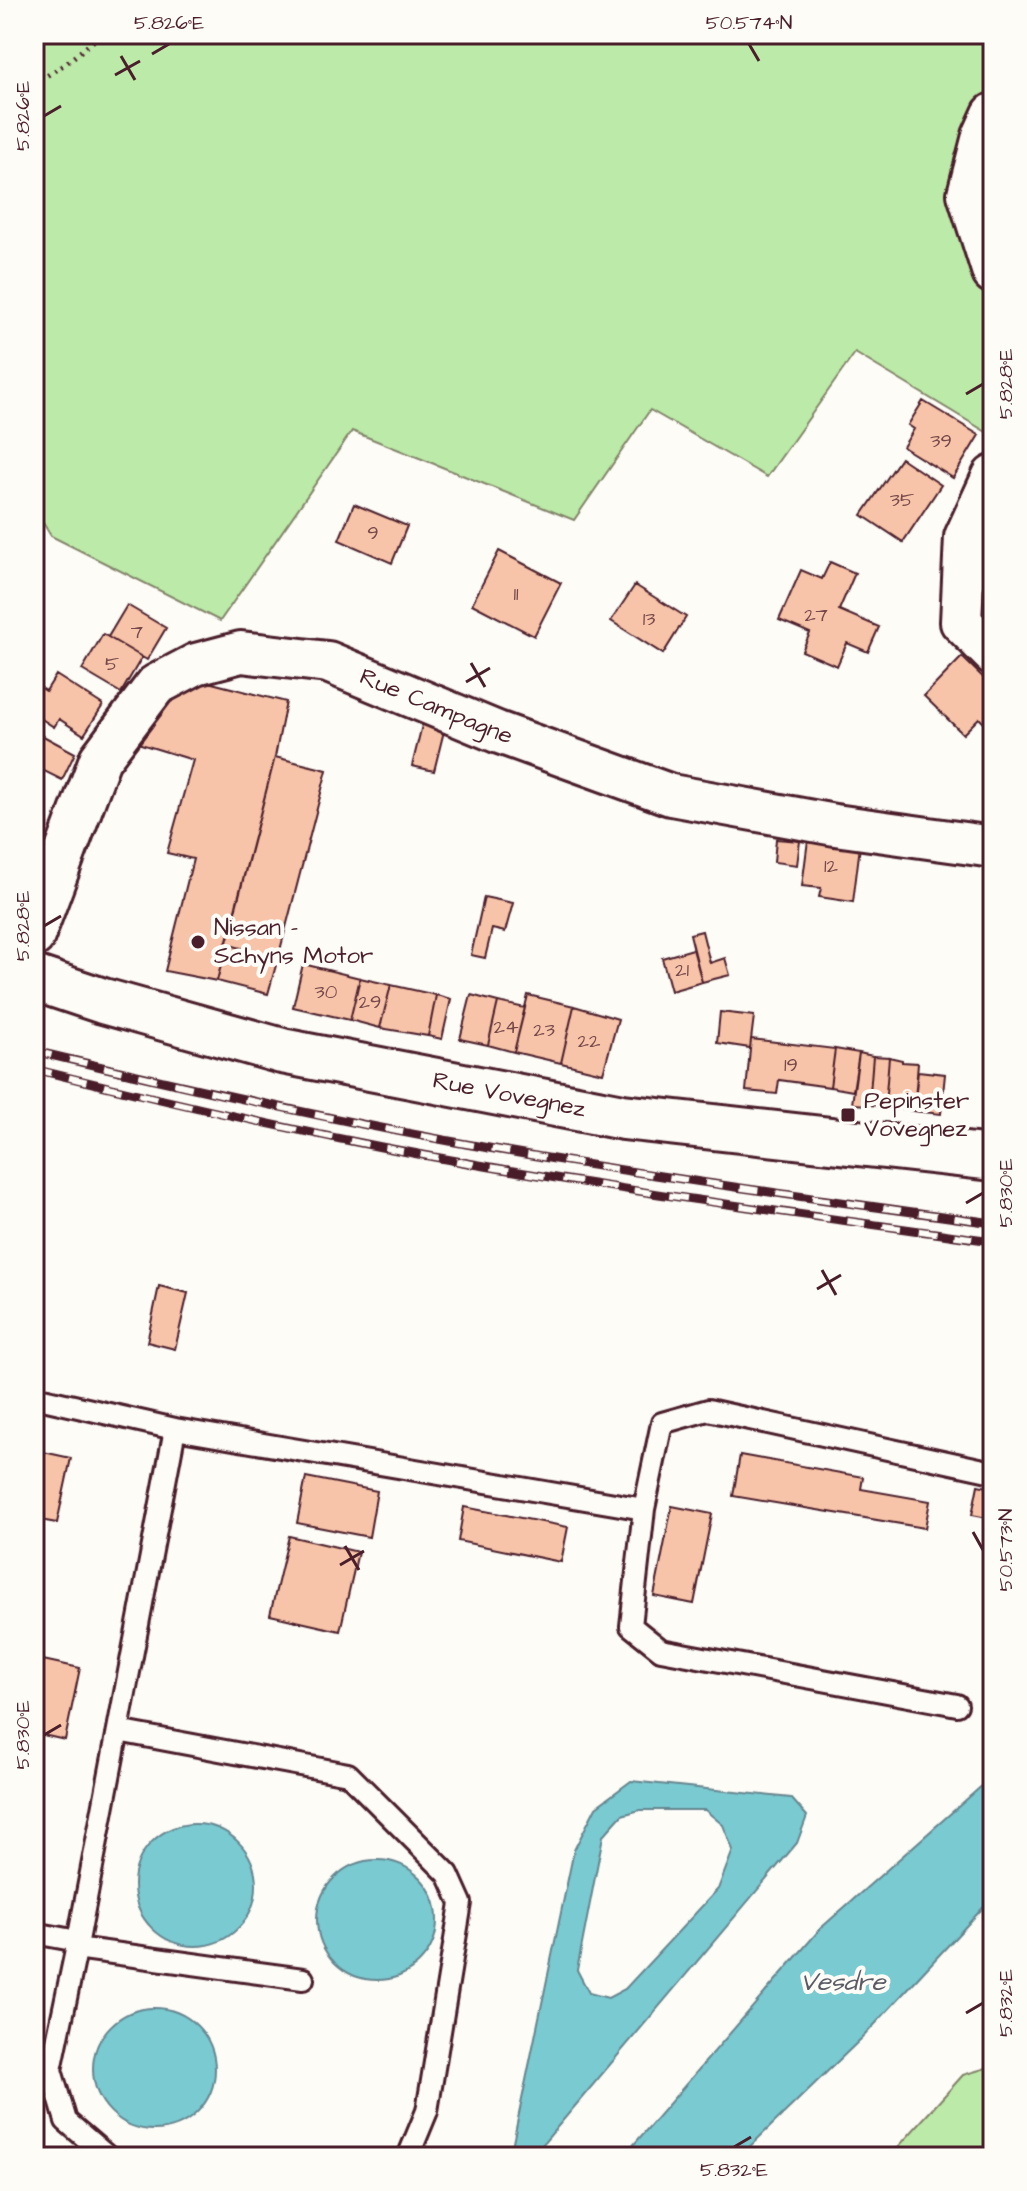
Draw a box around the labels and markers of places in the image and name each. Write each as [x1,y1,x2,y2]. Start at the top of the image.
place label: Nissan - Schyns Motor [214,911,373,974]
marker: Nissan - Schyns Motor [189,933,207,951]
place label: Pepinster Vovegnez [864,1084,969,1147]
marker: Pepinster Vovegnez [839,1106,857,1124]

